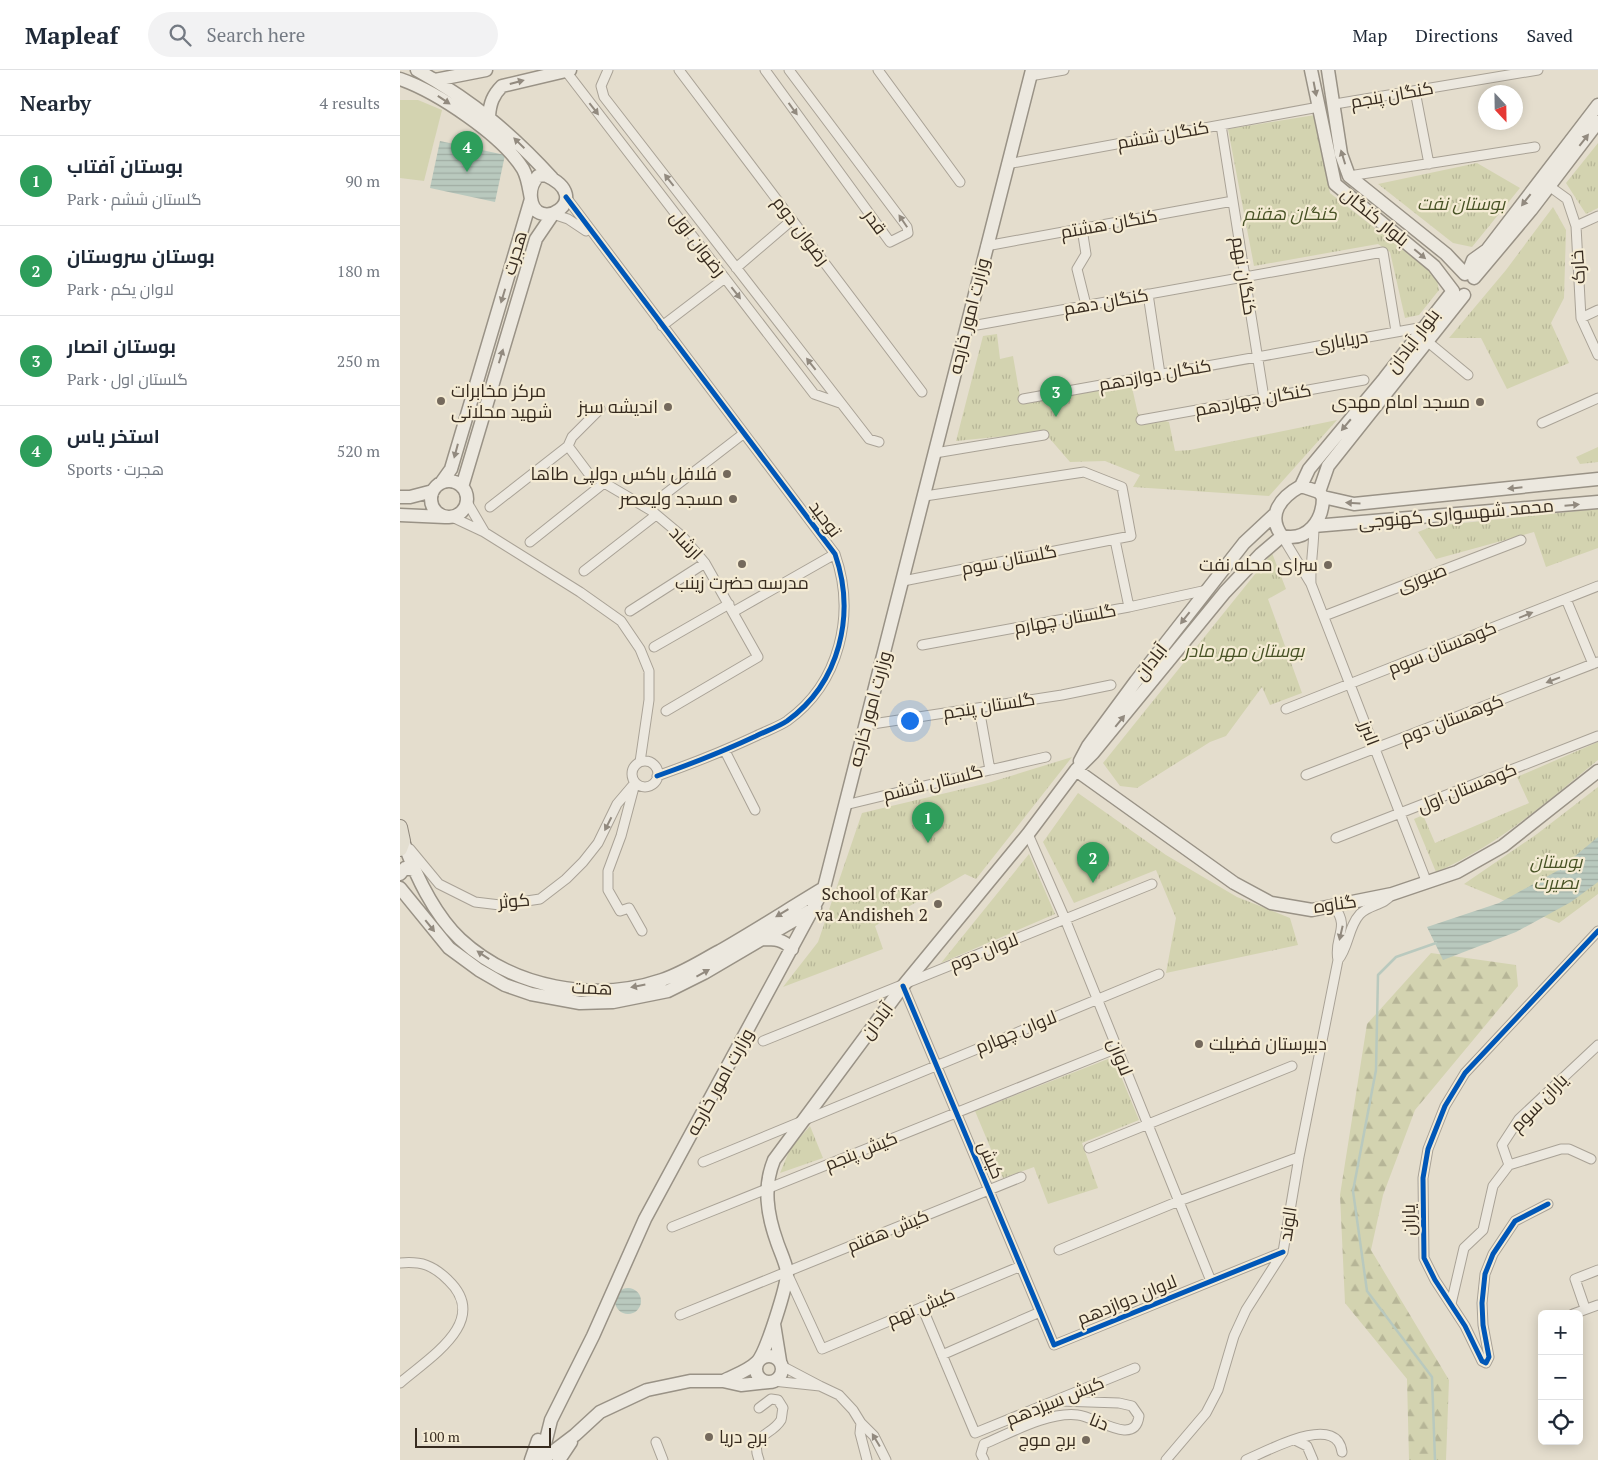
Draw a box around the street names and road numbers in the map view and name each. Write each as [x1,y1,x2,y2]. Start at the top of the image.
street label: کنگان پنجم [1348,75,1435,114]
street label: کنگان ششم [1115,114,1211,155]
street label: بلوار کنگان [1336,181,1415,251]
street label: رضوان دوم [767,191,836,271]
street label: قدر [858,203,893,239]
street label: کنگان هشتم [1059,203,1159,244]
street label: رضوان اول [665,205,732,281]
street label: هجرت [496,228,532,278]
street label: کنگان نهم [1226,235,1263,317]
street label: خارک [1564,249,1590,285]
street label: وزارت امور خارجه [942,255,994,376]
street label: کنگان دهم [1061,282,1150,321]
street label: بلوار آبادان [1380,303,1444,378]
street label: دریاباری [1312,323,1370,357]
street label: کنگان دوازدهم [1097,352,1213,397]
street label: کنگان چهاردهم [1193,377,1313,422]
street label: محمد شهسواری کهنوجی [1357,493,1555,534]
street label: توحید [804,495,848,542]
street label: ارشاد [665,520,709,564]
street label: گلستان سوم [959,538,1059,581]
street label: صبوری [1393,557,1450,597]
street label: گلستان چهارم [1012,597,1118,640]
street label: کوهستان سوم [1384,614,1500,681]
street label: آبادان [1128,638,1172,685]
street label: وزارت امور خارجه [842,648,896,769]
street label: گلستان پنجم [941,686,1037,725]
street label: کوهستان دوم [1397,687,1507,750]
street label: البرز [1354,716,1386,749]
street label: کوهستان اول [1413,756,1520,818]
street label: گلستان ششم [880,758,986,807]
street label: کوثر [496,887,531,913]
street label: گناوه [1312,888,1358,918]
street label: لاوان دوم [946,926,1022,977]
street label: همت [571,974,613,1000]
street label: آبادان [854,997,898,1044]
street label: لاوان چهارم [971,1004,1060,1059]
street label: وزارت امور خارجه [680,1024,758,1139]
street label: لاوان [1103,1034,1139,1079]
street label: یاران سوم [1504,1068,1573,1137]
street label: کیش پنجم [821,1125,901,1176]
street label: کیش [973,1137,1011,1182]
street label: کیش هفتم [843,1203,933,1258]
street label: یاران [1396,1204,1420,1236]
street label: الوند [1272,1205,1302,1243]
street label: لاوان دوازدهم [1073,1268,1180,1331]
street label: کیش نهم [883,1281,959,1332]
street label: کیش سیزدهم [1002,1369,1108,1432]
street label: دنا [1086,1406,1113,1436]

